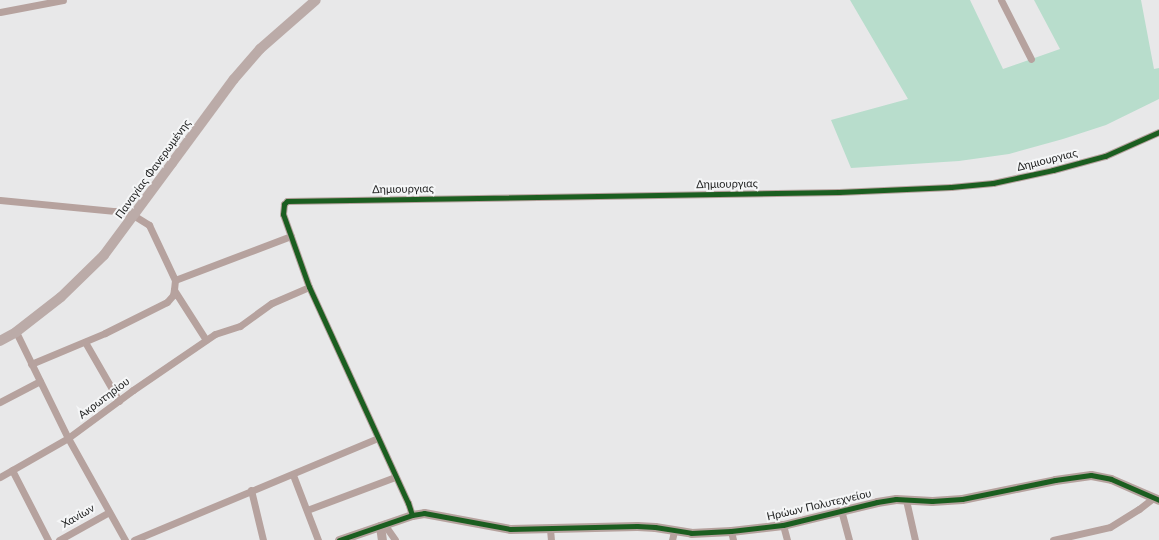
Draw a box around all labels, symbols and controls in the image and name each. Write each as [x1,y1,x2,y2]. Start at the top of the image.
street label: Παναγίας Φανερωμένης [113,117,193,221]
street label: Δημιουργιας [1015,146,1079,174]
street label: Δημιουργιας [696,177,758,191]
street label: Δημιουργιας [372,182,434,196]
street label: Ακρωτηρίου [76,375,132,421]
street label: Ηρώων Πολυτεχνείου [765,487,873,523]
street label: Χανίων [59,501,97,531]

